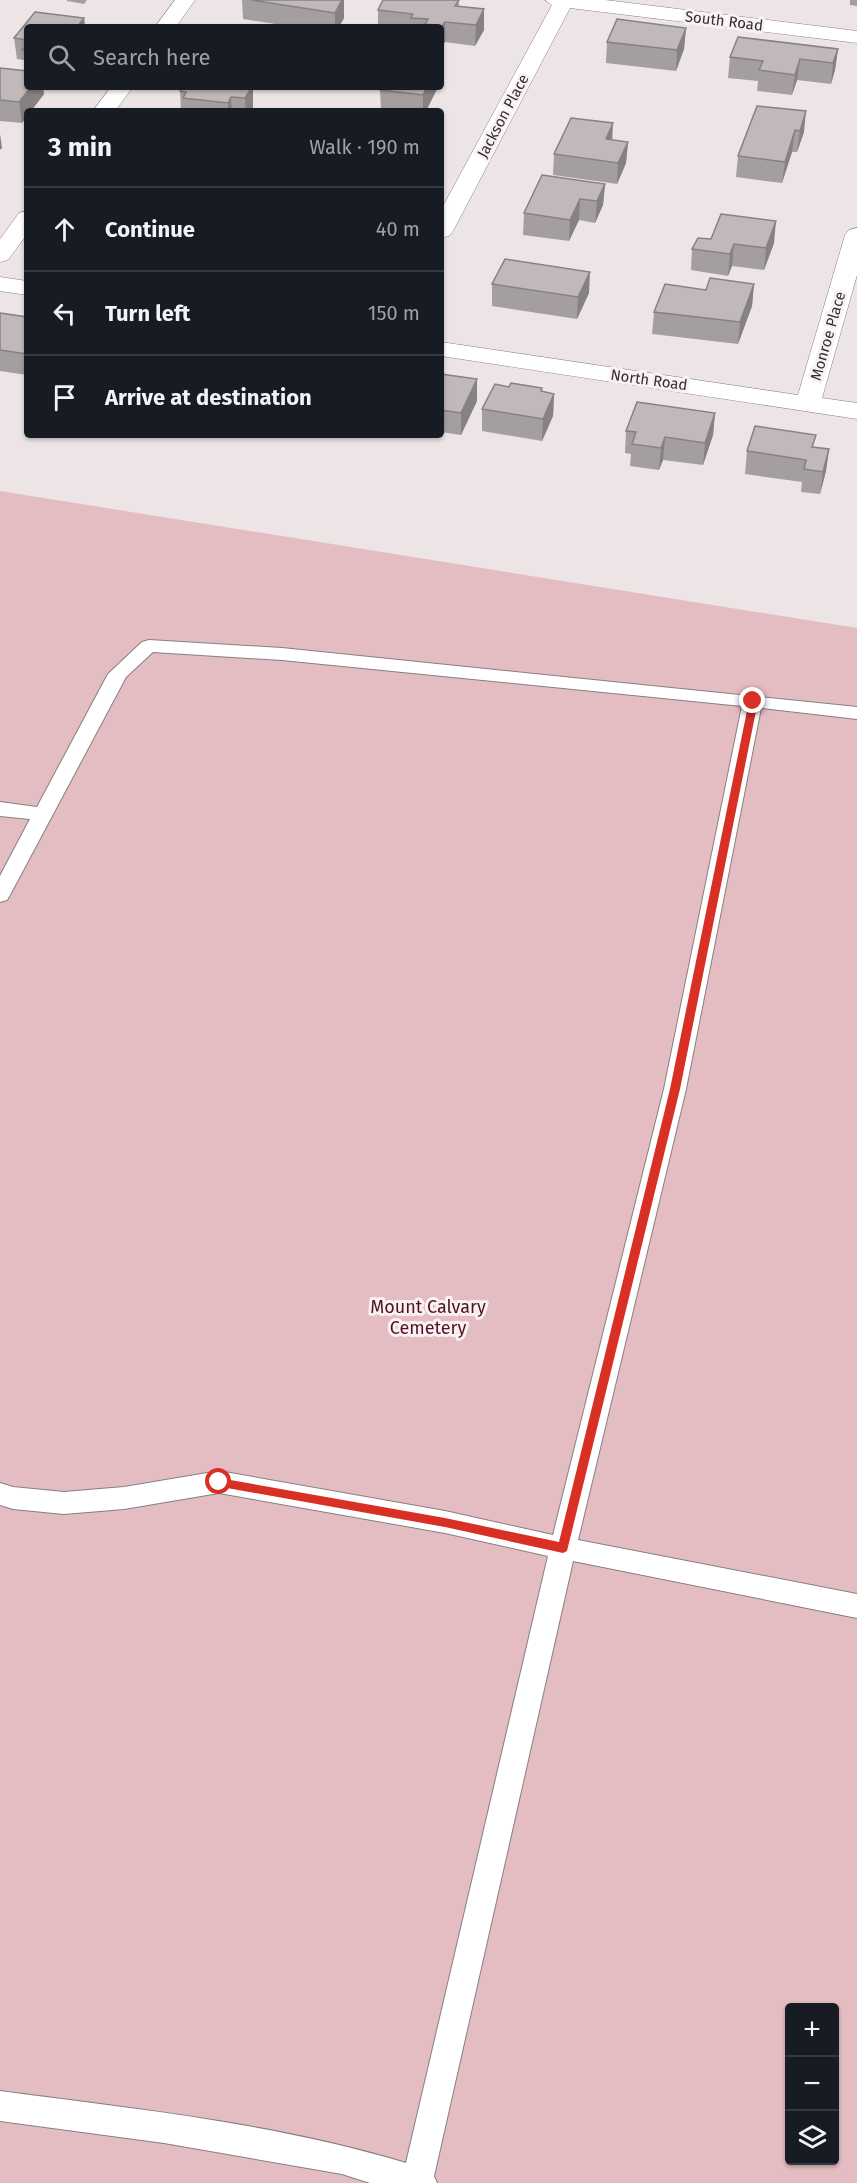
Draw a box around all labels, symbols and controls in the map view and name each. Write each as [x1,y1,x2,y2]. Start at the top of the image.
street label: South Road [684,7,764,35]
search box [24,24,444,90]
icon: search [45,41,78,74]
text: Search here [93,44,211,71]
street label: Jackson Place [473,71,533,161]
text: 3 min [48,132,112,163]
text: Walk · 190 m [309,135,420,159]
icon: ahead [48,213,81,246]
text: Continue [105,216,195,243]
text: 40 m [376,217,420,241]
street label: Monroe Place [807,290,849,382]
icon: left [48,297,81,330]
text: Turn left [105,300,190,327]
text: 150 m [368,301,420,325]
street label: North Road [609,366,689,394]
icon: arrive [48,381,81,414]
text: Arrive at destination [105,384,312,411]
route end [739,687,765,713]
park label: Mount Calvary Cemetery [370,1296,486,1339]
route start [205,1468,231,1494]
map controls [785,2003,839,2165]
button: + [785,2003,839,2057]
button: − [785,2057,839,2111]
button: layers [785,2111,839,2165]

